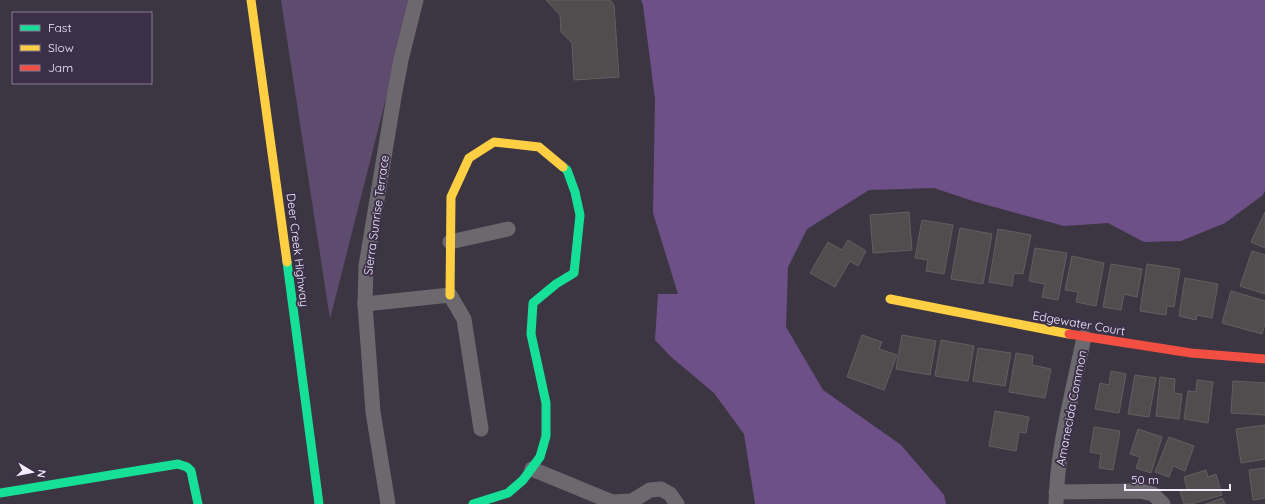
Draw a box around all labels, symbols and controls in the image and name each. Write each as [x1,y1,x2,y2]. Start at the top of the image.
legend [12,12,152,84]
text: Fast [48,20,72,35]
text: Slow [48,40,74,55]
text: Jam [48,60,73,75]
street label: Sierra Sunrise Terrace [360,154,392,276]
street label: Deer Creek Highway [284,192,312,308]
street label: Edgewater Court [1032,307,1126,339]
street label: Amanecida Common [1052,349,1090,467]
north arrow [12,452,52,492]
scale bar [1125,466,1230,492]
text: N [34,469,49,479]
text: 50 m [1131,472,1159,487]

